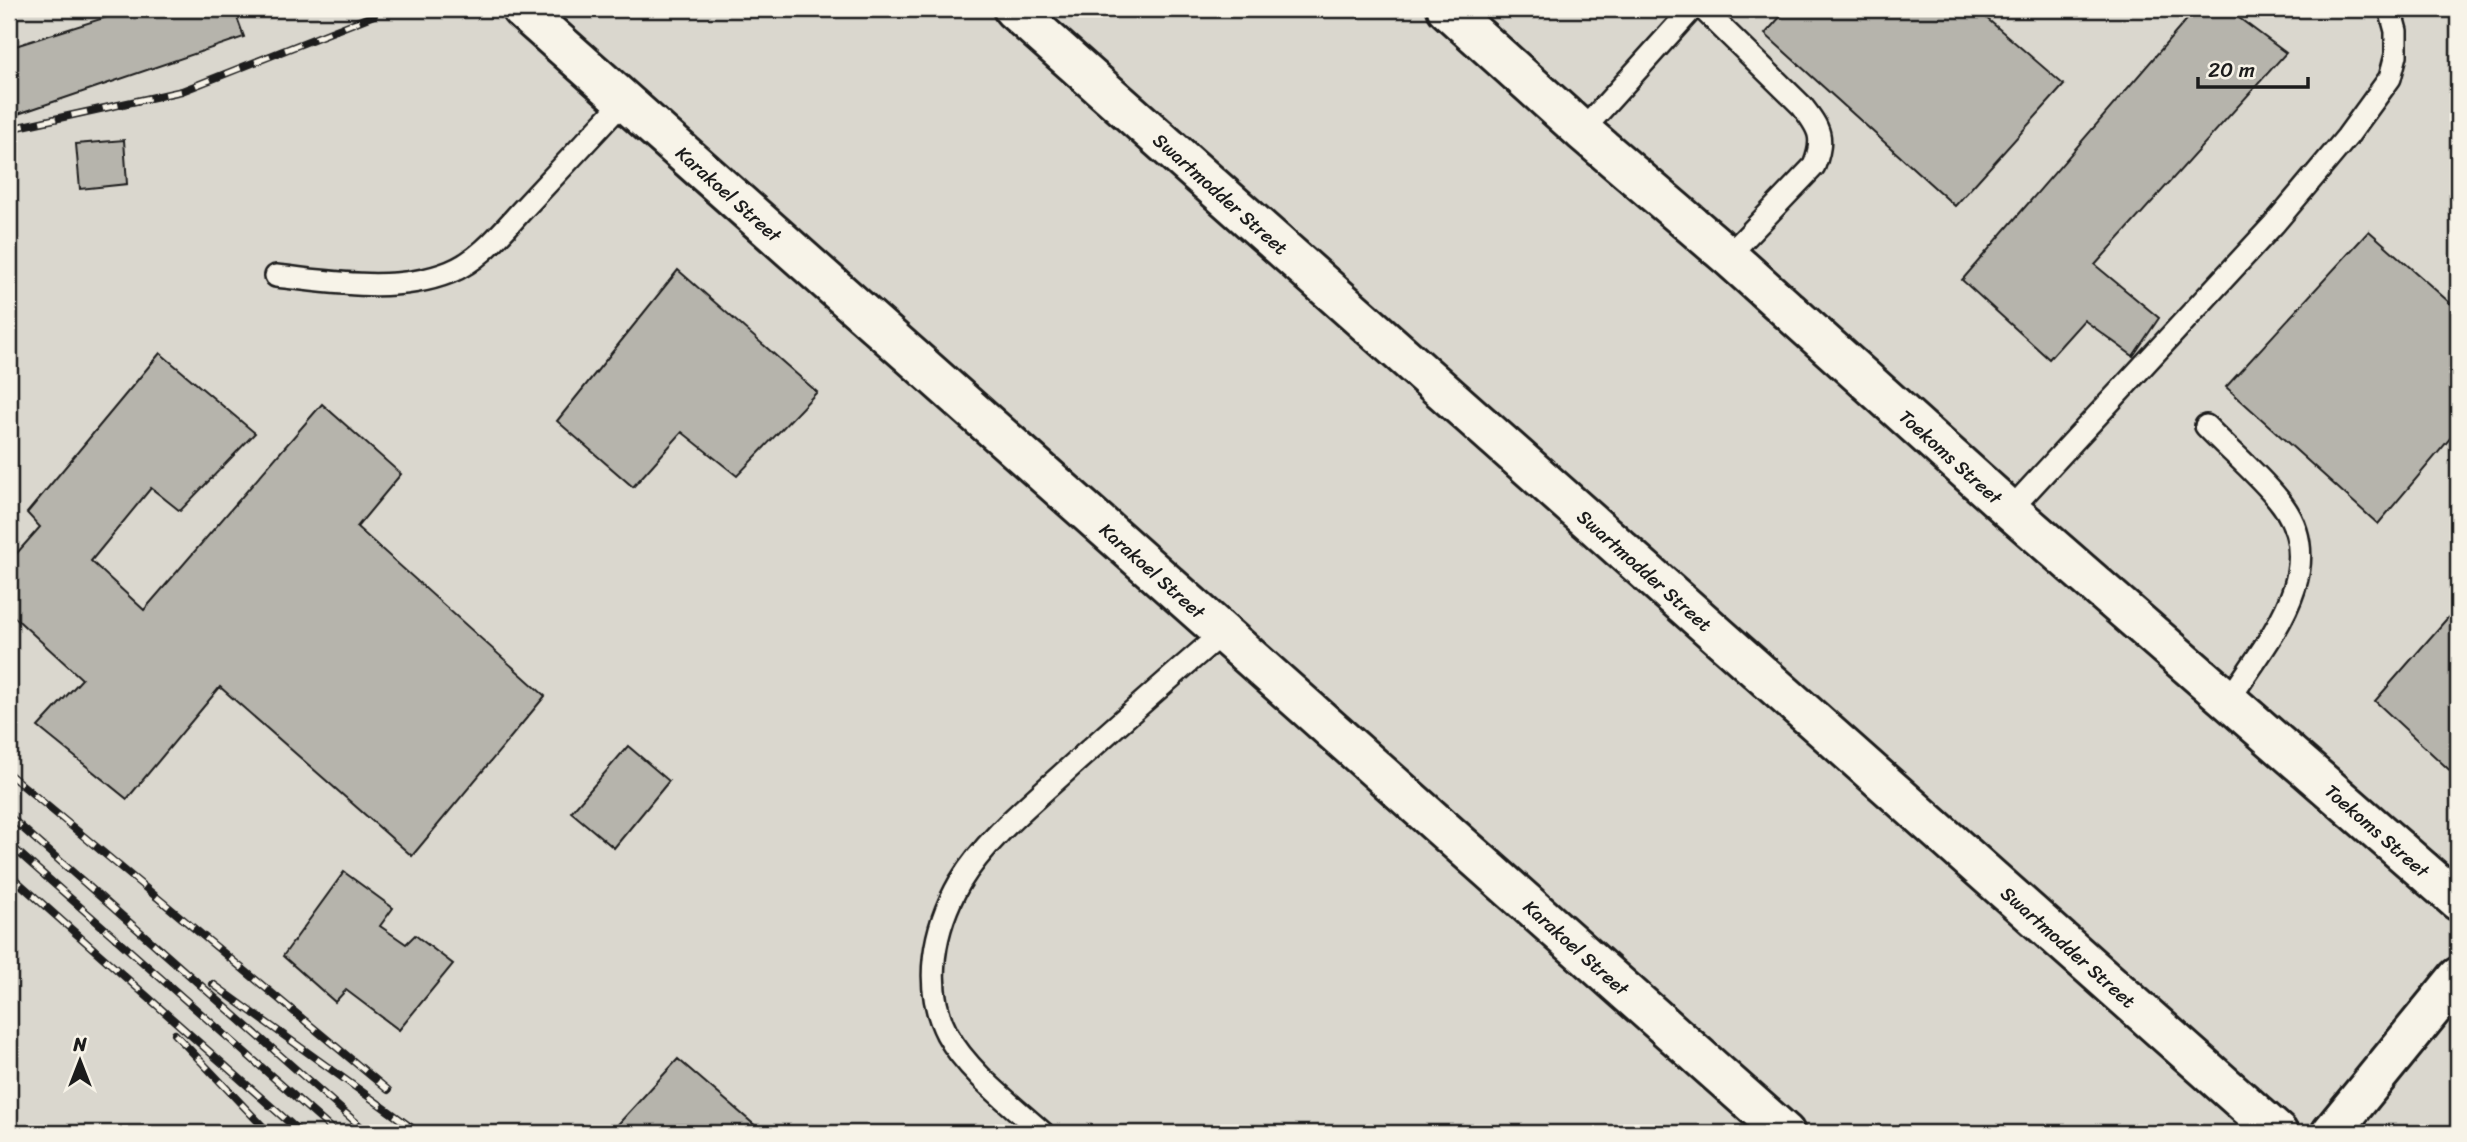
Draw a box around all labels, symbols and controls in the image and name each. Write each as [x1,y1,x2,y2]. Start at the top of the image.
scale bar [2198,46,2308,90]
text: 20 m [2208,51,2255,89]
street label: Swartmodder Street [1145,124,1296,264]
street label: Karakoel Street [668,138,790,251]
street label: Toekoms Street [1891,401,2011,514]
street label: Swartmodder Street [1569,501,1720,640]
street label: Karakoel Street [1092,514,1214,628]
street label: Toekoms Street [2317,776,2438,887]
street label: Swartmodder Street [1993,878,2144,1017]
street label: Karakoel Street [1515,891,1637,1005]
north arrow [46,1026,116,1096]
text: N [72,1028,87,1061]

